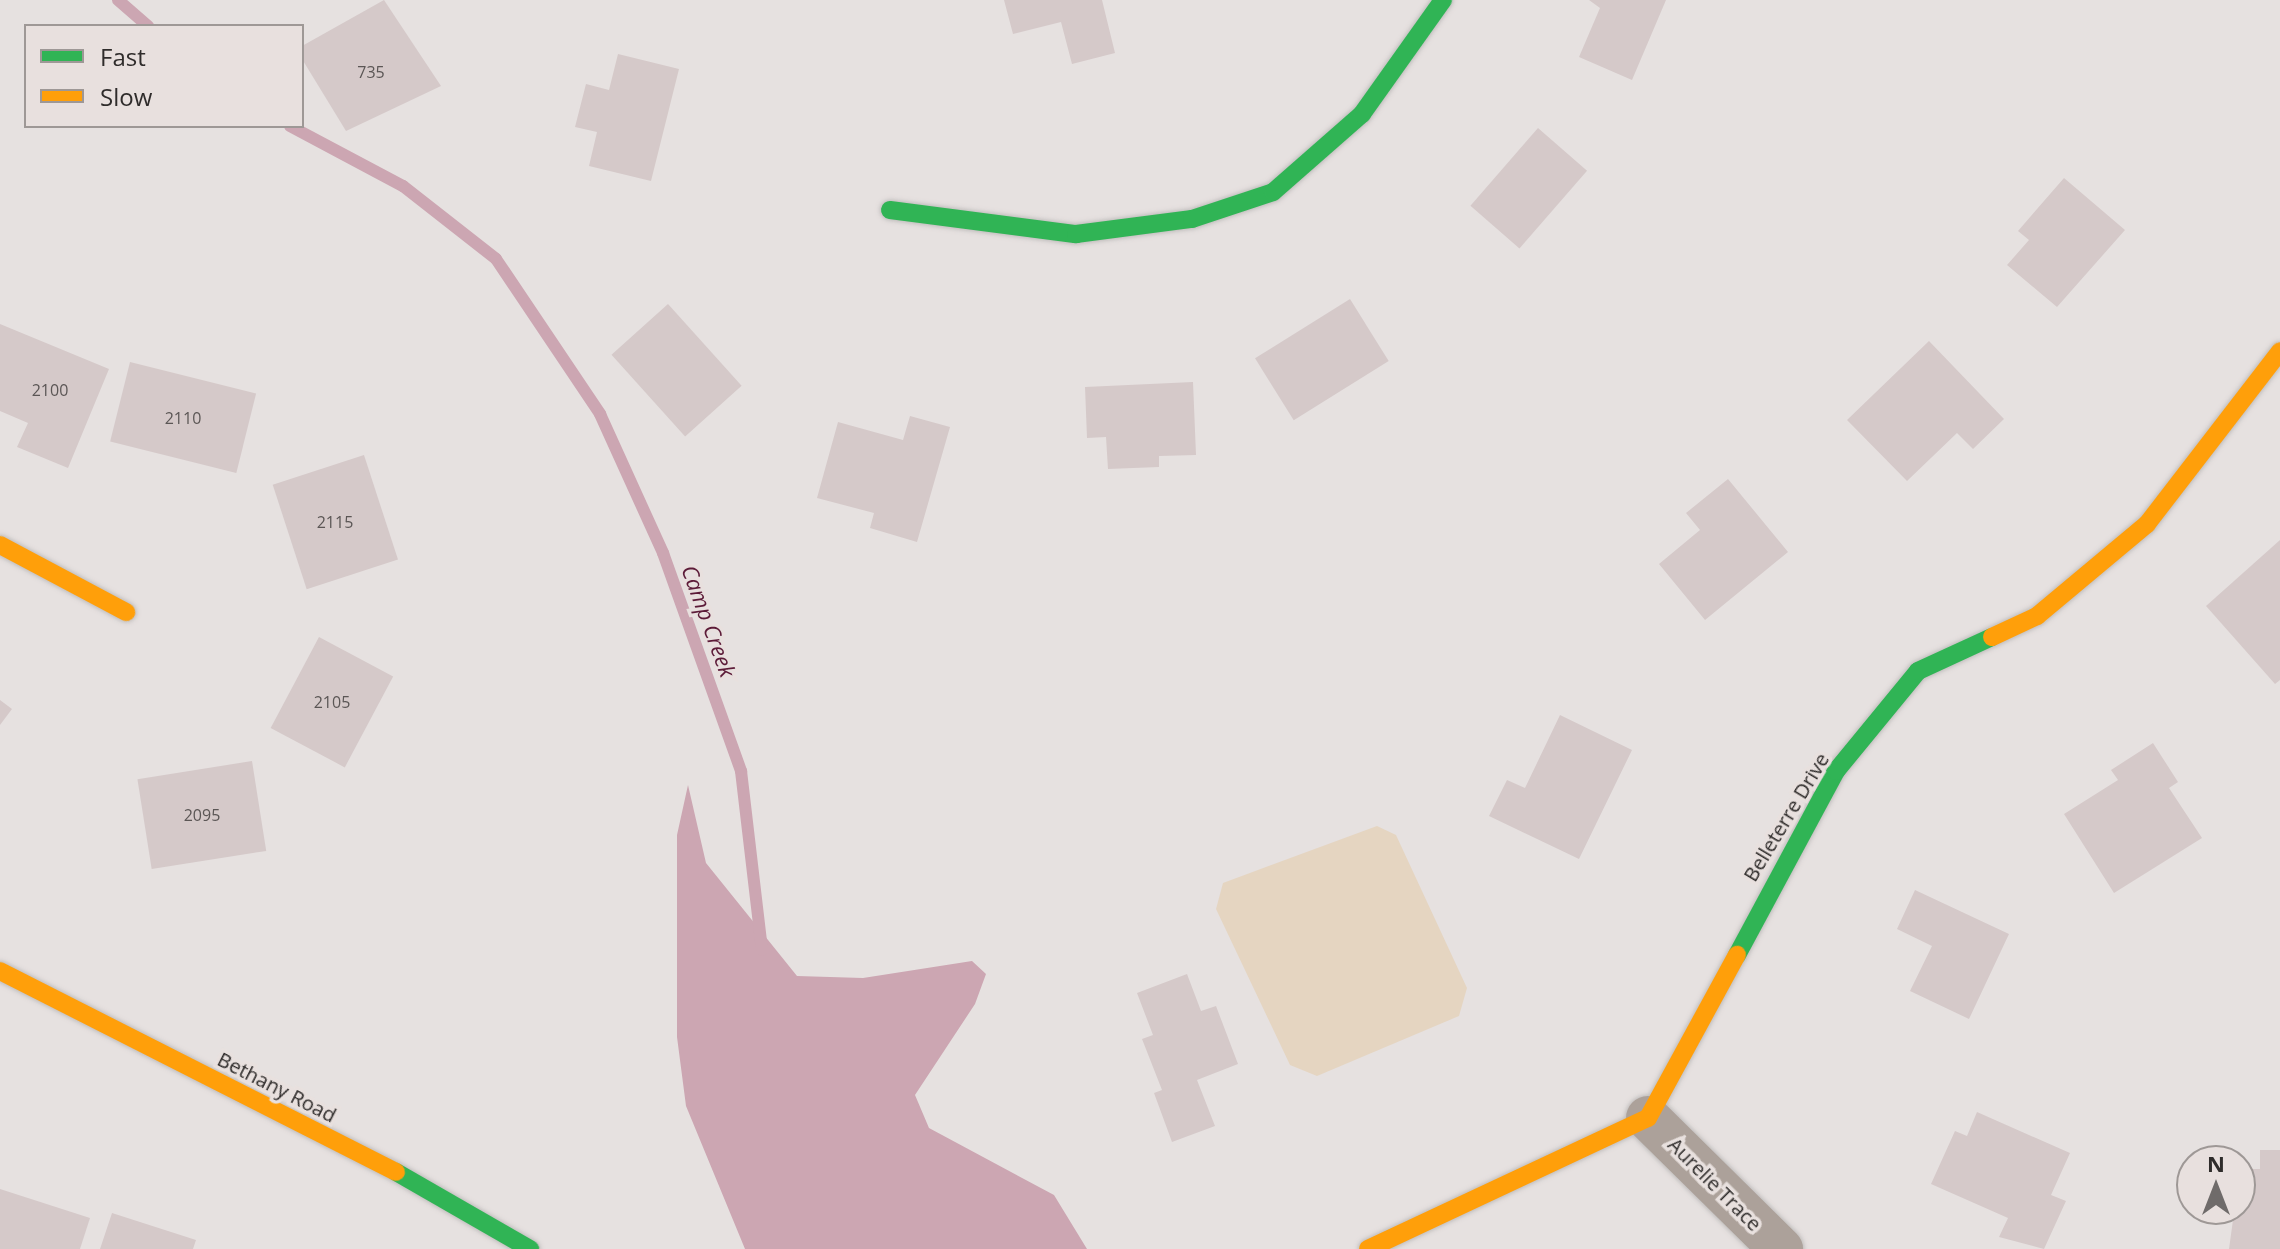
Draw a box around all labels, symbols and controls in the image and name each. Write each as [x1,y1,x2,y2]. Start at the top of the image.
legend [24,24,304,128]
text: Fast [100,40,146,73]
house number: 735 [357,62,385,82]
text: Slow [100,80,152,113]
house number: 2100 [32,380,68,400]
house number: 2110 [165,408,201,428]
house number: 2115 [317,512,353,532]
water label: Camp Creek [677,561,741,681]
house number: 2105 [314,692,350,712]
street label: Belleterre Drive [1738,748,1834,886]
house number: 2095 [184,805,220,825]
street label: Bethany Road [214,1047,340,1127]
street label: Aurelie Trace [1663,1132,1767,1236]
north arrow [2176,1145,2256,1225]
text: N [2207,1148,2225,1178]

